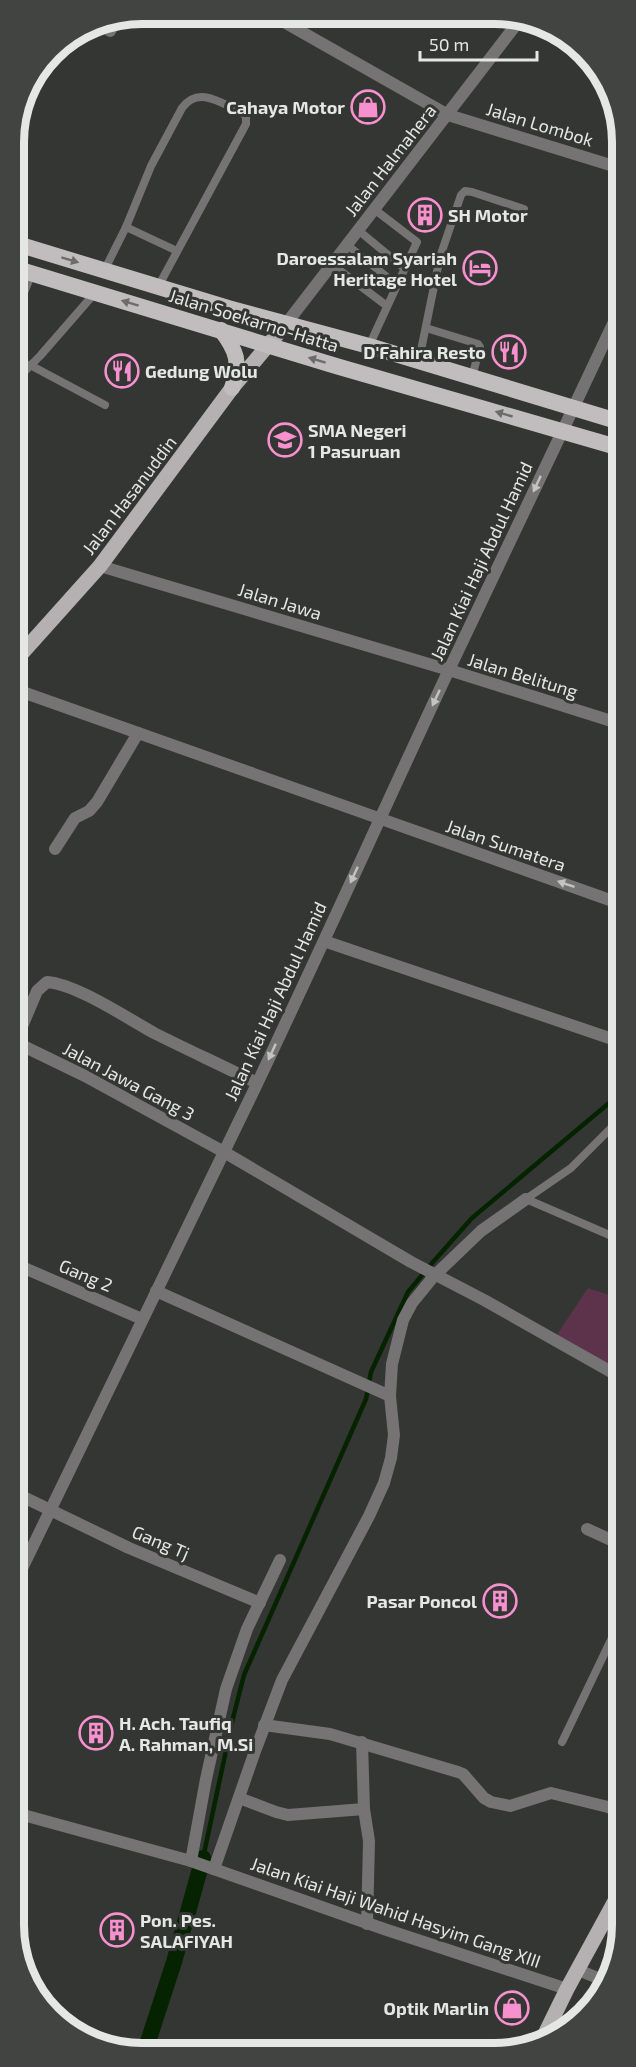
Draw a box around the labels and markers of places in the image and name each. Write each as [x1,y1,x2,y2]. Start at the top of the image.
shop icon: Cahaya Motor [350,89,386,125]
place label: Cahaya Motor [226,96,345,118]
building icon: SH Motor [407,197,443,233]
place label: SH Motor [448,204,528,226]
place label: Daroessalam Syariah Heritage Hotel [276,247,457,290]
hotel icon: Daroessalam Syariah Heritage Hotel [462,250,498,286]
restaurant icon: D'Fahira Resto [491,334,527,370]
place label: D'Fahira Resto [363,341,486,363]
restaurant icon: Gedung Wolu [104,353,140,389]
place label: Gedung Wolu [145,360,258,382]
place label: SMA Negeri 1 Pasuruan [308,419,407,462]
school or university icon: SMA Negeri 1 Pasuruan [267,422,303,458]
building icon: Pasar Poncol [482,1583,518,1619]
place label: Pasar Poncol [367,1590,477,1612]
place label: H. Ach. Taufiq A. Rahman, M.Si [119,1712,253,1755]
building icon: H. Ach. Taufiq A. Rahman, M.Si [78,1715,114,1751]
place label: Pon. Pes. SALAFIYAH [140,1909,233,1952]
building icon: Pon. Pes. SALAFIYAH [99,1912,135,1948]
shop icon: Optik Marlin [494,1990,530,2026]
place label: Optik Marlin [384,1997,489,2019]

